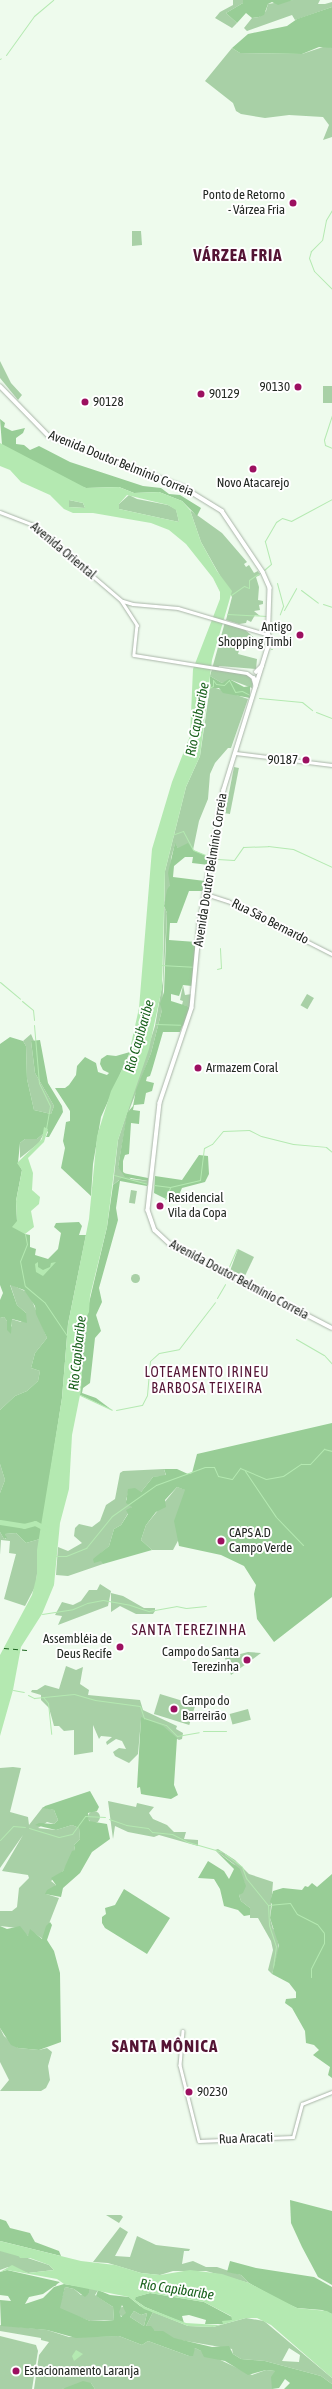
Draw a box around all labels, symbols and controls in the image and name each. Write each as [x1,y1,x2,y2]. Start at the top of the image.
place label: Ponto de Retorno - Várzea Fria [203,188,285,219]
marker: Ponto de Retorno - Várzea Fria [288,198,298,208]
district label: VÁRZEA FRIA [193,246,283,266]
place label: 90130 [259,379,290,395]
marker: 90130 [293,382,303,392]
place label: 90129 [209,386,240,402]
marker: 90129 [196,389,206,399]
place label: 90128 [93,394,124,410]
marker: 90128 [80,397,90,407]
street label: Avenida Doutor Belmínio Correia [46,428,196,500]
marker: Novo Atacarejo [248,464,258,474]
place label: Novo Atacarejo [217,475,289,491]
street label: Avenida Oriental [27,519,99,583]
place label: Antigo Shopping Timbi [218,620,292,651]
marker: Antigo Shopping Timbi [295,630,305,640]
water label: Rio Capibaribe [182,681,212,757]
place label: 90187 [267,752,298,768]
marker: 90187 [301,755,311,765]
street label: Avenida Doutor Belmínio Correia [191,792,231,948]
street label: Rua São Bernardo [229,896,311,948]
water label: Rio Capibaribe [121,998,157,1074]
place label: Armazem Coral [206,1060,278,1076]
marker: Armazem Coral [193,1063,203,1073]
place label: Residencial Vila da Copa [168,1191,227,1222]
marker: Residencial Vila da Copa [155,1201,165,1211]
street label: Avenida Doutor Belmínio Correia [167,1237,311,1323]
water label: Rio Capibaribe [65,1315,89,1391]
district label: LOTEAMENTO IRINEU BARBOSA TEIXEIRA [144,1364,270,1396]
place label: CAPS A.D Campo Verde [229,1526,292,1557]
marker: CAPS A.D Campo Verde [216,1536,226,1546]
district label: SANTA TEREZINHA [131,1621,247,1639]
place label: Assembléia de Deus Recife [43,1632,112,1663]
marker: Assembléia de Deus Recife [115,1642,125,1652]
place label: Campo do Santa Terezinha [162,1645,239,1676]
marker: Campo do Santa Terezinha [242,1655,252,1665]
place label: Campo do Barreirão [182,1694,230,1725]
marker: Campo do Barreirão [169,1704,179,1714]
district label: SANTA MÔNICA [112,2037,218,2057]
place label: 90230 [197,2084,228,2100]
marker: 90230 [184,2087,194,2097]
street label: Rua Aracati [219,2130,273,2148]
water label: Rio Capibaribe [139,2275,215,2303]
place label: Estacionamento Laranja [24,2363,139,2379]
marker: Estacionamento Laranja [11,2366,21,2376]

